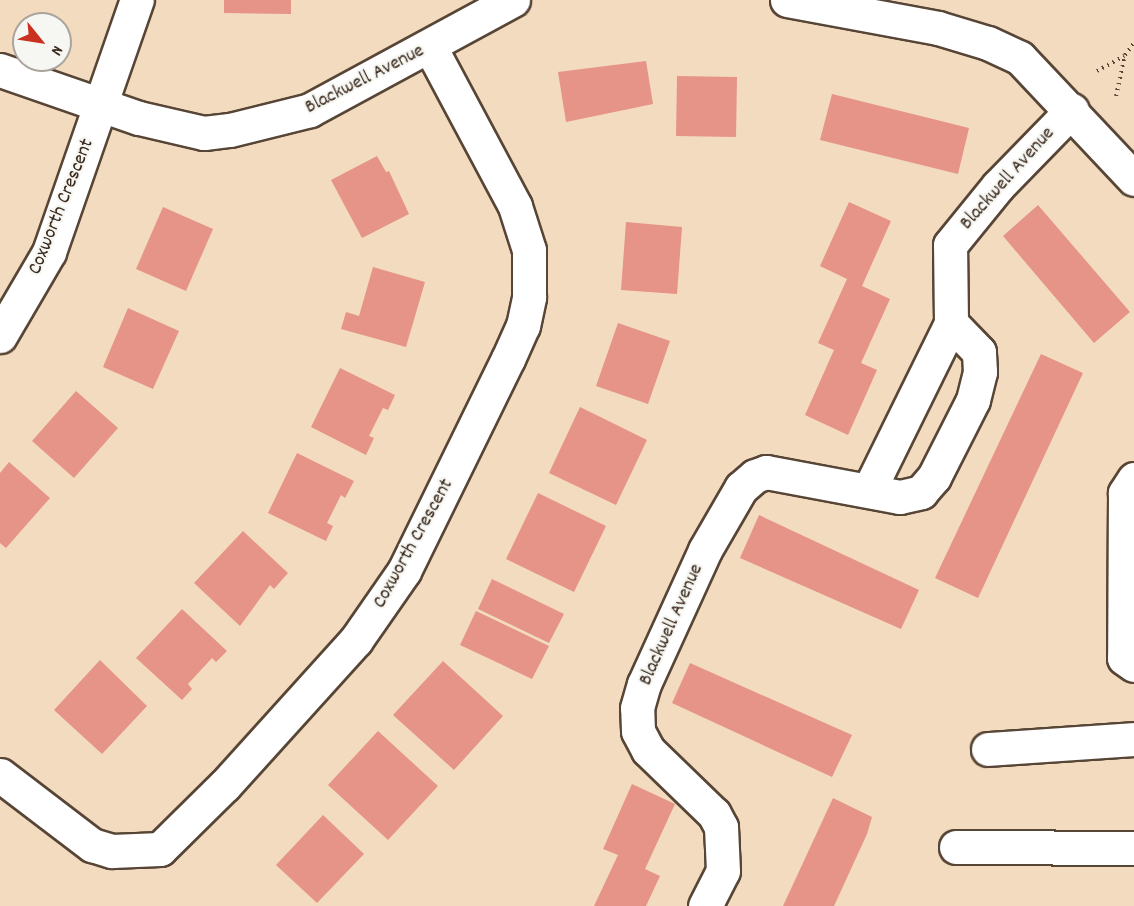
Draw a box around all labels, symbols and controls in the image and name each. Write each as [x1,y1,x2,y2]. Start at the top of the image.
north arrow [12,12,72,72]
street label: Blackwell Avenue [301,40,429,120]
text: N [44,41,68,59]
street label: Blackwell Avenue [955,123,1061,235]
street label: Coxworth Crescent [24,136,100,278]
street label: Coxworth Crescent [368,475,460,613]
street label: Blackwell Avenue [635,561,709,689]

